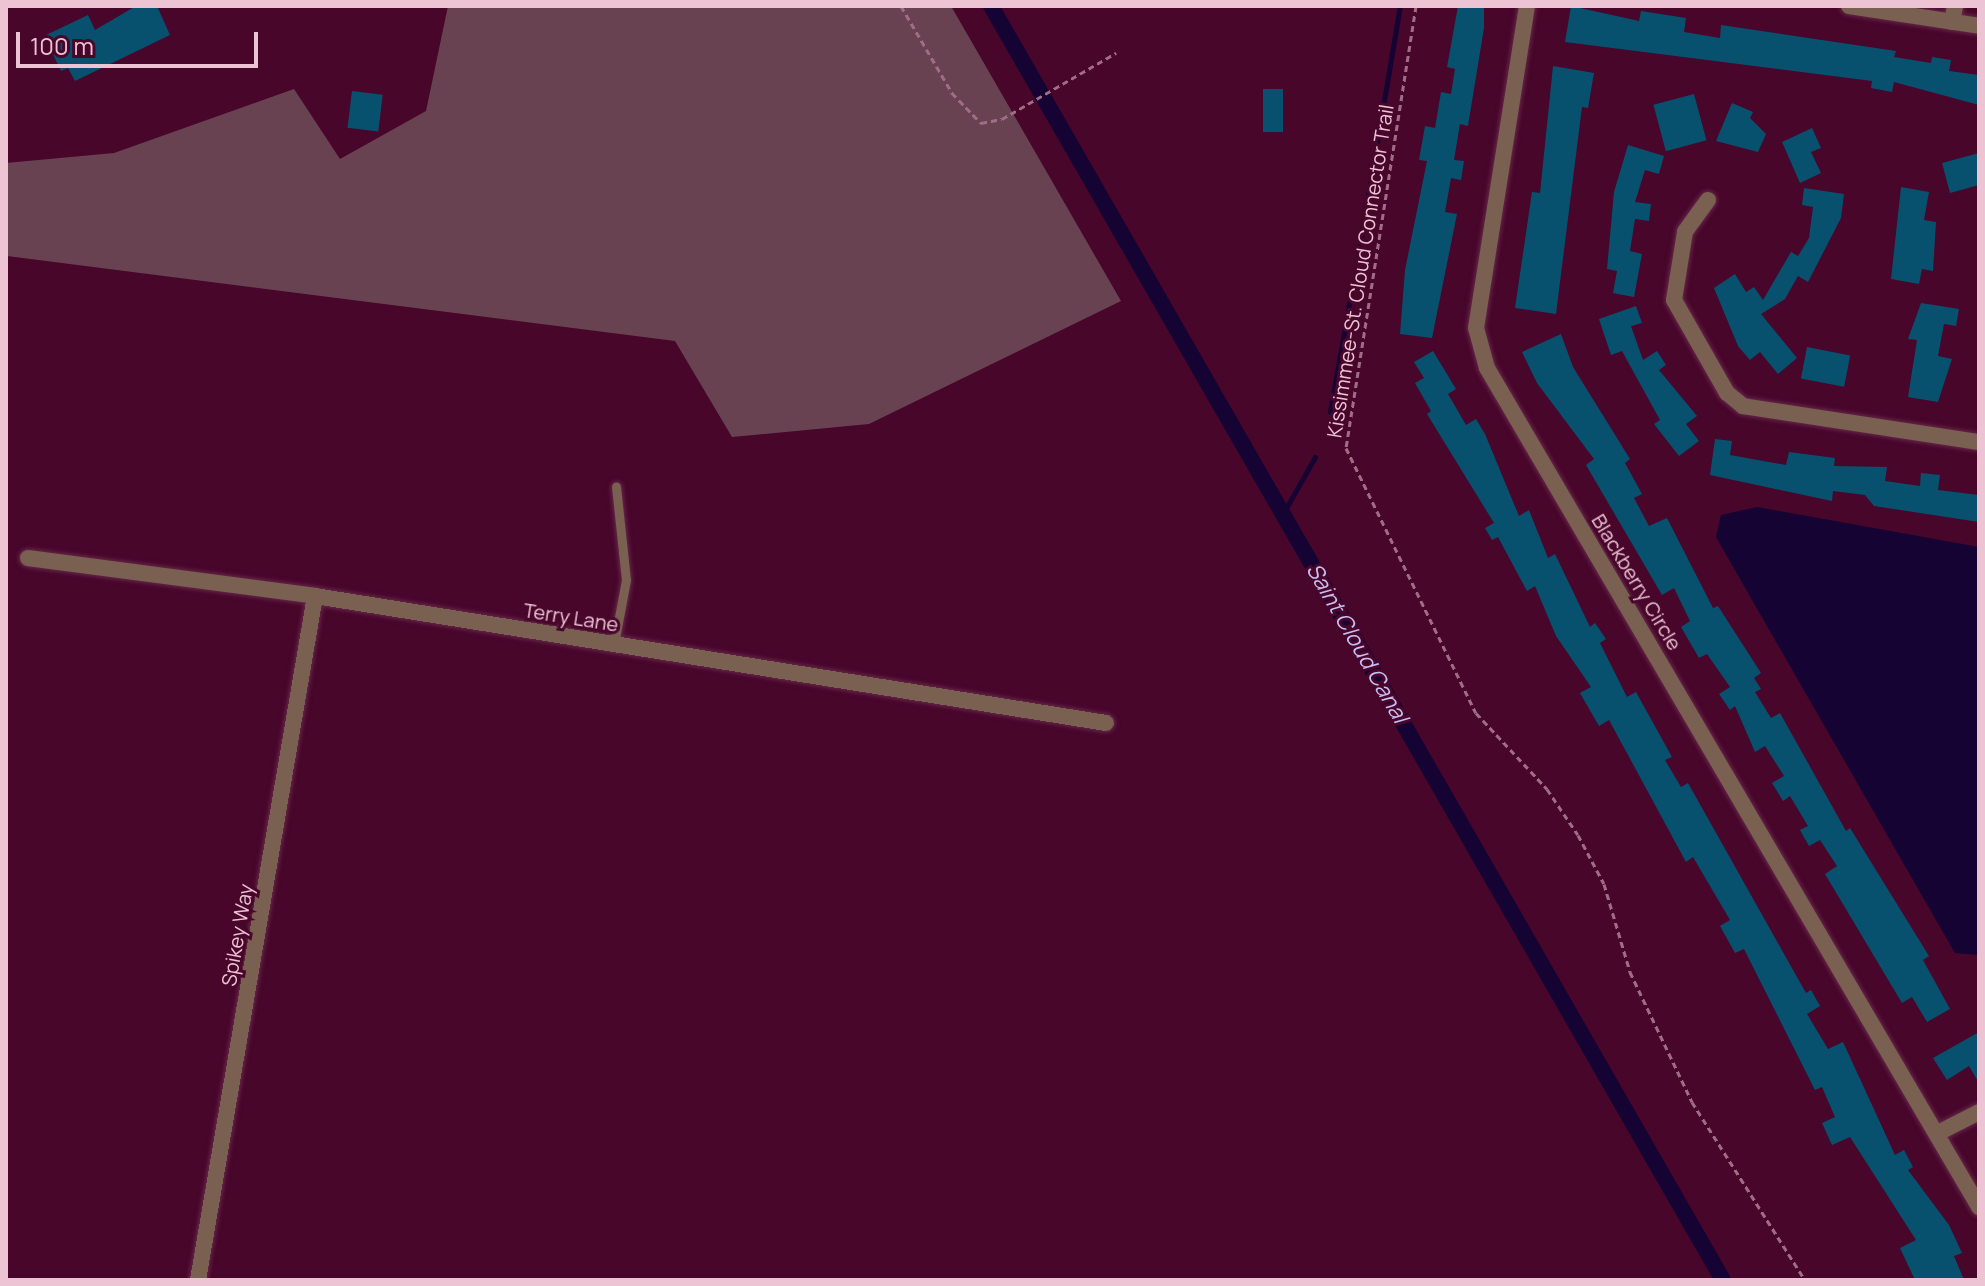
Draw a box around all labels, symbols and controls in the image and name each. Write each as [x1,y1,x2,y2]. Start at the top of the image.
scale bar [20,16,262,66]
text: 100 m [30,29,94,62]
street label: Kissimmee-St. Cloud Connector Trail [1322,103,1398,439]
street label: Blackberry Circle [1587,510,1687,654]
water label: Saint Cloud Canal [1301,558,1413,728]
street label: Terry Lane [522,598,620,636]
street label: Spikey Way [216,882,258,988]

